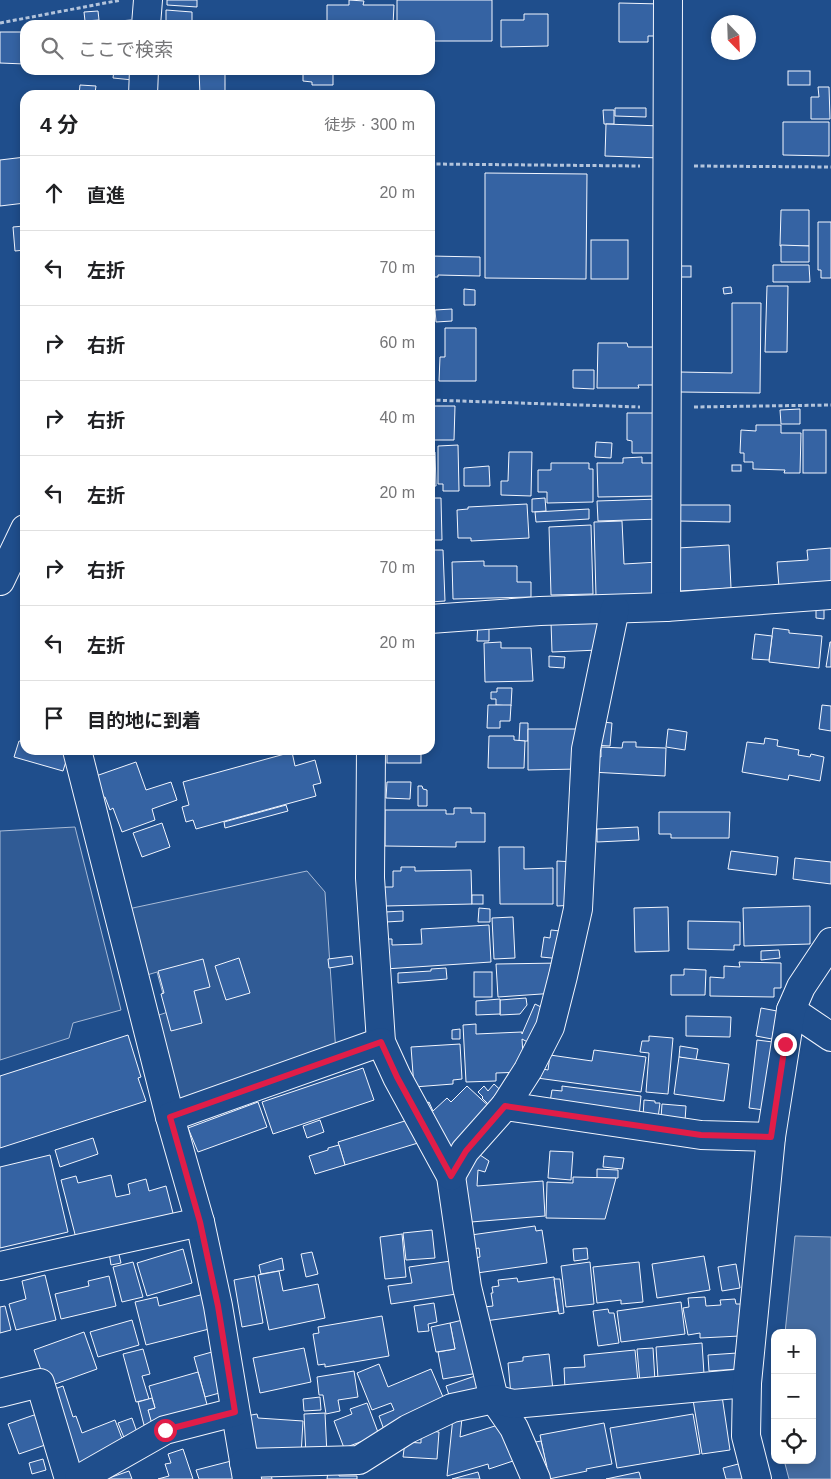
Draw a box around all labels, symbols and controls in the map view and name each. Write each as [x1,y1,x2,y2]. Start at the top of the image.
north arrow [711,15,756,60]
search box [20,20,435,75]
icon: search [38,34,66,62]
text: ここで検索 [78,39,173,60]
text: 4 分 [40,113,79,136]
text: 徒歩 · 300 m [324,116,415,133]
icon: ahead [40,179,68,207]
text: 20 m [379,184,415,201]
text: 直進 [87,185,125,206]
icon: left [40,254,68,282]
text: 70 m [379,259,415,276]
text: 左折 [87,260,125,281]
icon: right [40,329,68,357]
text: 60 m [379,334,415,351]
text: 右折 [87,335,125,356]
icon: right [40,404,68,432]
text: 40 m [379,409,415,426]
text: 右折 [87,410,125,431]
icon: left [40,479,68,507]
text: 20 m [379,484,415,501]
text: 左折 [87,485,125,506]
icon: right [40,554,68,582]
text: 70 m [379,559,415,576]
text: 右折 [87,560,125,581]
icon: left [40,629,68,657]
text: 20 m [379,634,415,651]
text: 左折 [87,635,125,656]
icon: arrive [40,704,68,732]
text: 目的地に到着 [87,710,201,731]
route end [774,1033,797,1056]
map controls [771,1329,816,1464]
button: + [771,1329,816,1374]
button: − [771,1374,816,1419]
route start [154,1419,177,1442]
button: locate [771,1419,816,1464]

